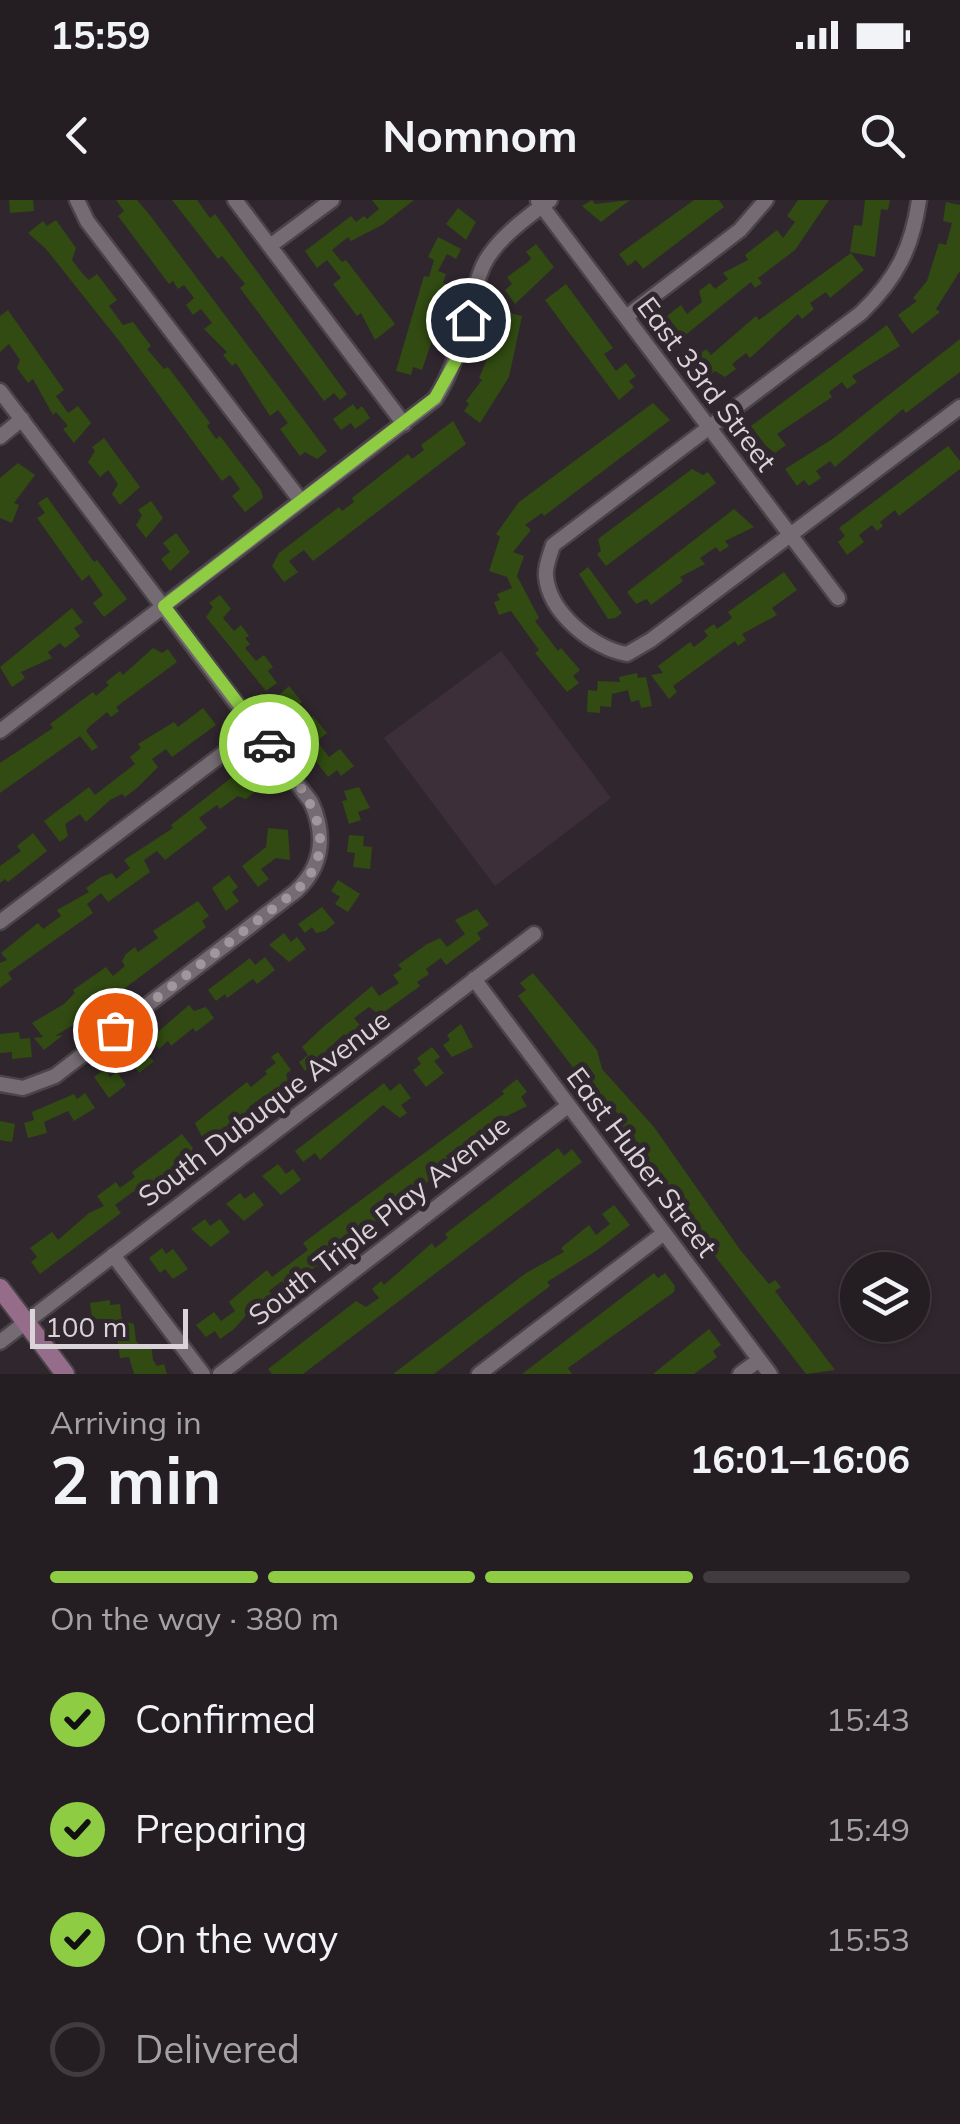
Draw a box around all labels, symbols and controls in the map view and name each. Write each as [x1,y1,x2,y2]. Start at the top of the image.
text: 15:59 [50,11,151,59]
text: Nomnom [382,107,578,163]
icon: back [50,108,105,163]
icon: search [855,108,910,163]
pin [426,278,511,363]
street label: East 33rd Street [631,290,784,478]
icon: home [441,293,496,348]
courier [219,694,319,794]
icon: car [242,717,297,772]
pin [73,988,158,1073]
street label: South Dubuque Avenue [131,1001,396,1214]
icon: bag [88,1003,143,1058]
street label: East Huber Street [560,1060,725,1264]
street label: South Triple Play Avenue [241,1107,516,1333]
map controls [840,1252,930,1342]
button: layers [840,1252,930,1342]
scale bar [30,1304,188,1348]
text: 100 m [45,1309,127,1344]
text: Arriving in [50,1402,202,1442]
text: 16:01–16:06 [690,1435,910,1483]
text: 2 min [50,1439,221,1520]
text: On the way · 380 m [50,1598,339,1638]
icon: check [50,1692,105,1747]
text: Confirmed [135,1695,316,1743]
text: 15:43 [826,1699,910,1739]
icon: check [50,1802,105,1857]
text: Preparing [135,1805,307,1853]
text: 15:49 [826,1809,910,1849]
icon: check [50,1912,105,1967]
text: On the way [135,1915,338,1963]
text: 15:53 [826,1919,910,1959]
text: Delivered [135,2025,300,2073]

